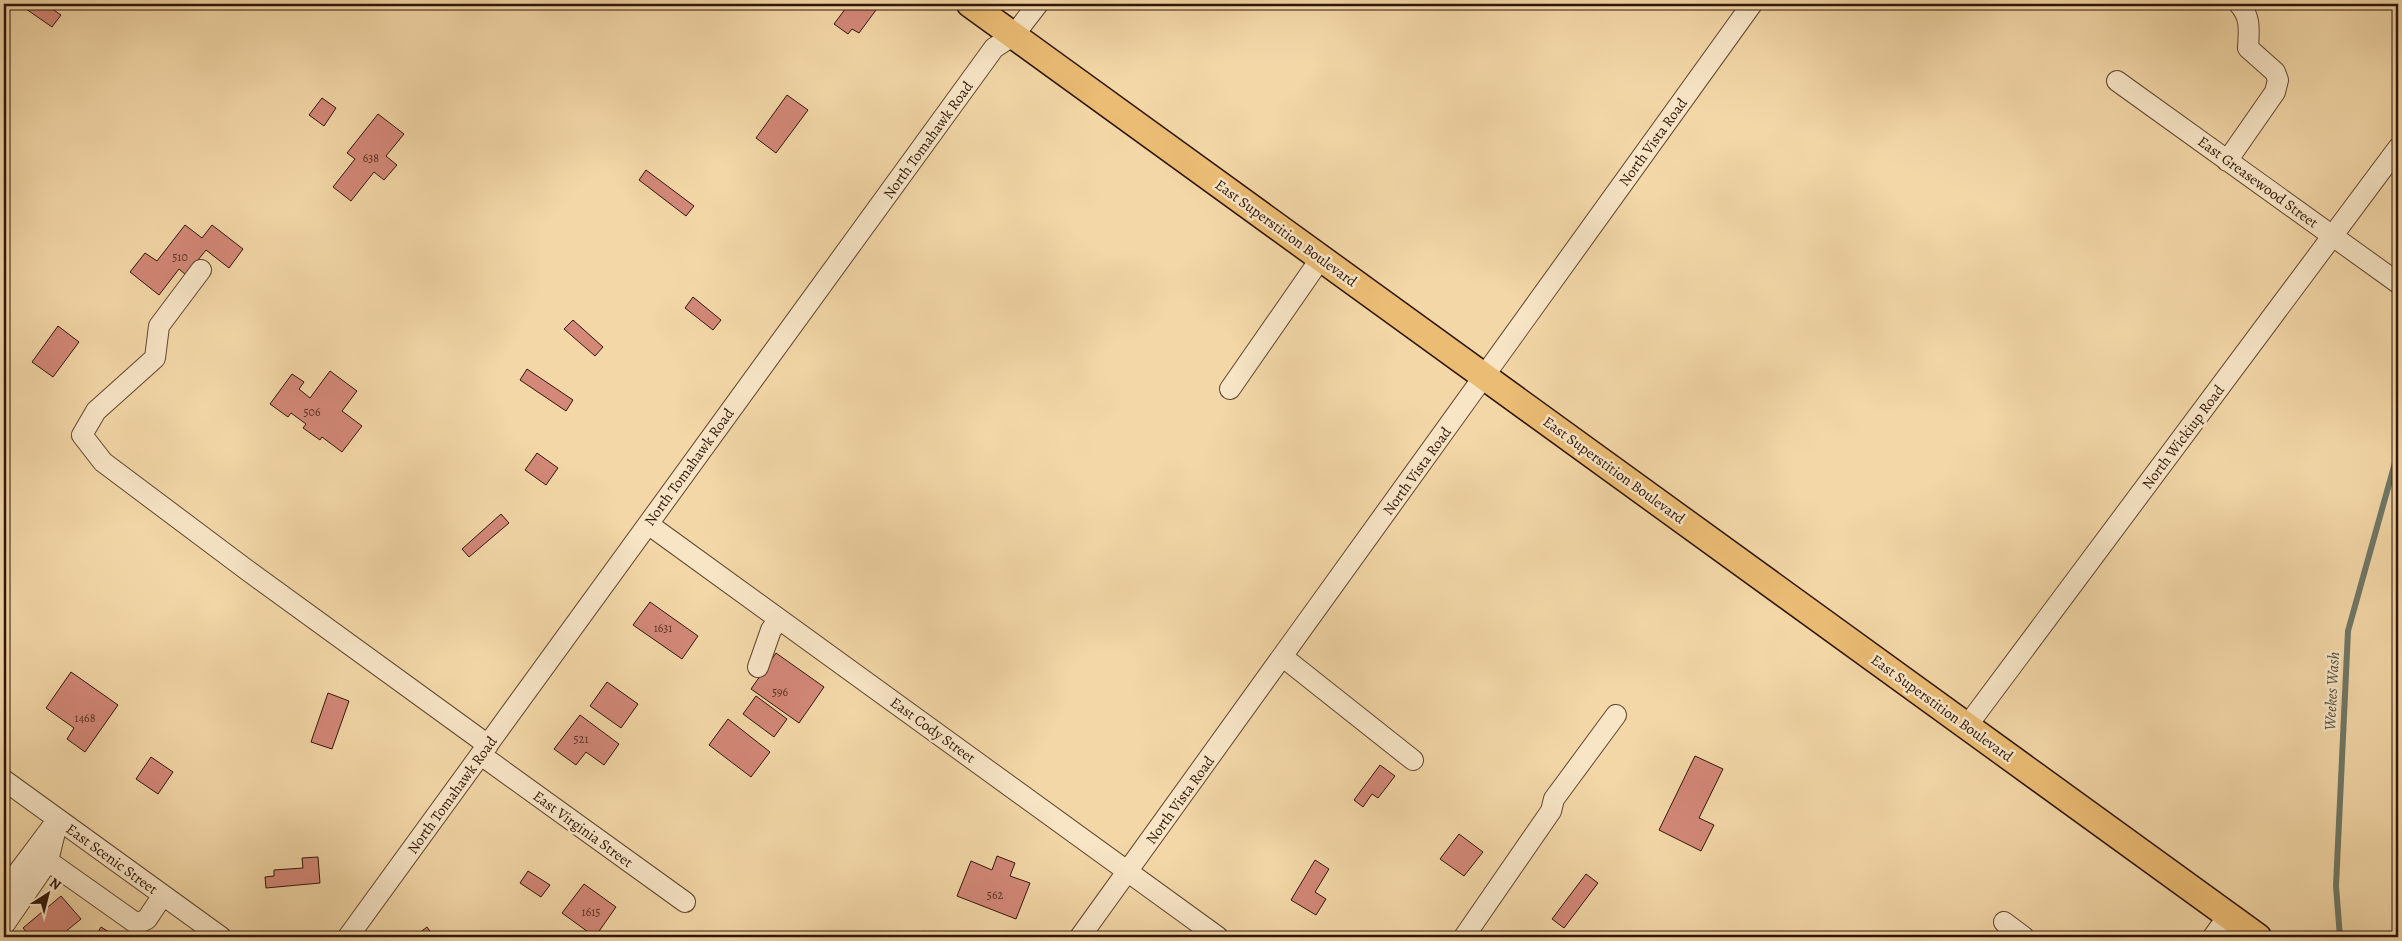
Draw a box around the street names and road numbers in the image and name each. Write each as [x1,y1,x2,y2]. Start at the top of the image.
street label: North Tomahawk Road [879,76,978,203]
street label: North Vista Road [1614,93,1692,190]
street label: East Greasewood Street [2194,131,2322,233]
street label: East Superstition Boulevard [1211,175,1362,292]
street label: North Wickiup Road [2137,380,2229,493]
street label: North Tomahawk Road [640,403,739,530]
street label: East Superstition Boulevard [1539,412,1690,529]
street label: North Vista Road [1378,422,1456,519]
street label: East Superstition Boulevard [1867,650,2018,767]
street label: East Cody Street [886,692,980,768]
street label: North Tomahawk Road [403,731,502,858]
street label: North Vista Road [1141,751,1219,848]
street label: East Virginia Street [529,786,637,872]
street label: East Scenic Street [62,819,162,899]

